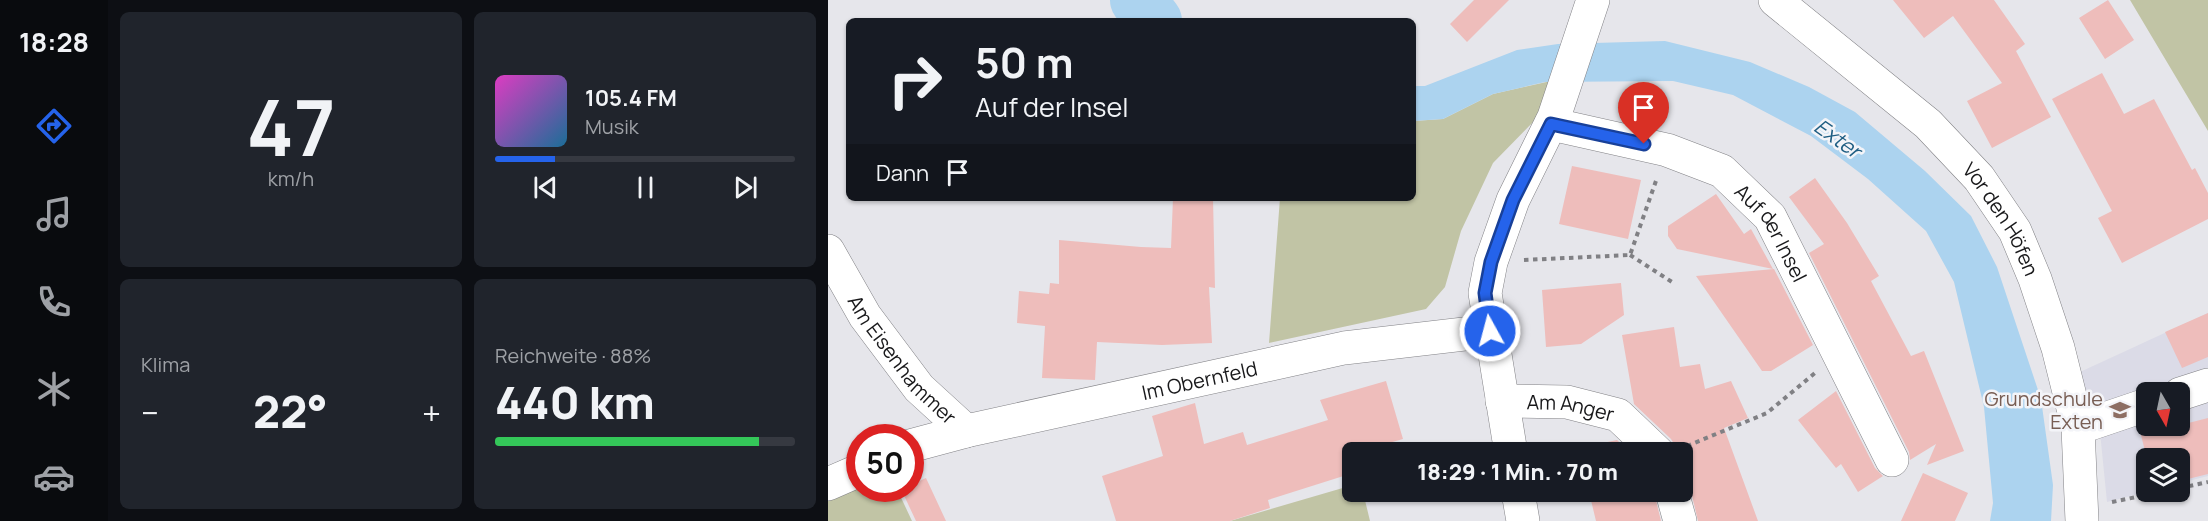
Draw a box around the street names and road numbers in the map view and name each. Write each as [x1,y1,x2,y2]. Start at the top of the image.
street label: Vor den Höfen [1957,156,2046,280]
street label: Auf der Insel [1729,177,1814,286]
street label: Am Eisenhammer [842,290,963,430]
street label: Im Obernfeld [1139,354,1260,406]
street label: Am Anger [1526,388,1617,427]

